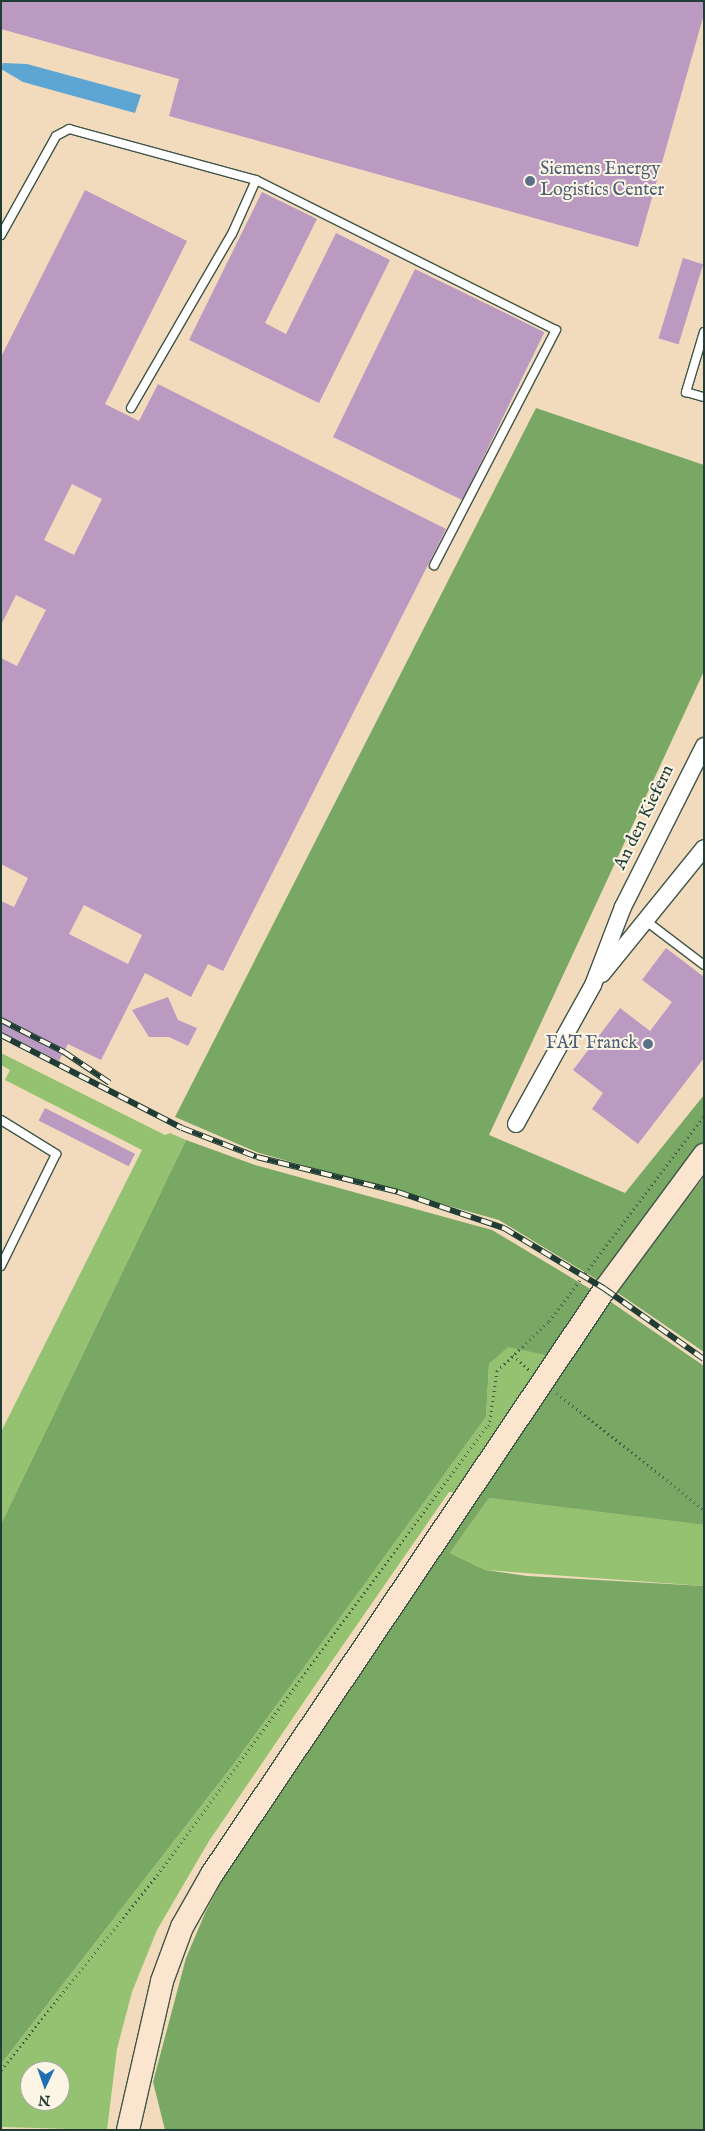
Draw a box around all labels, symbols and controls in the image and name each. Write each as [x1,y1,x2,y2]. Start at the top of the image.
place label: Siemens Energy Logistics Center [540,160,664,202]
marker: Siemens Energy Logistics Center [524,175,536,187]
street label: An den Kiefern [610,762,680,874]
place label: FAT Franck [546,1033,638,1055]
marker: FAT Franck [642,1038,654,1050]
north arrow [20,2061,70,2111]
text: N [38,2091,51,2109]

